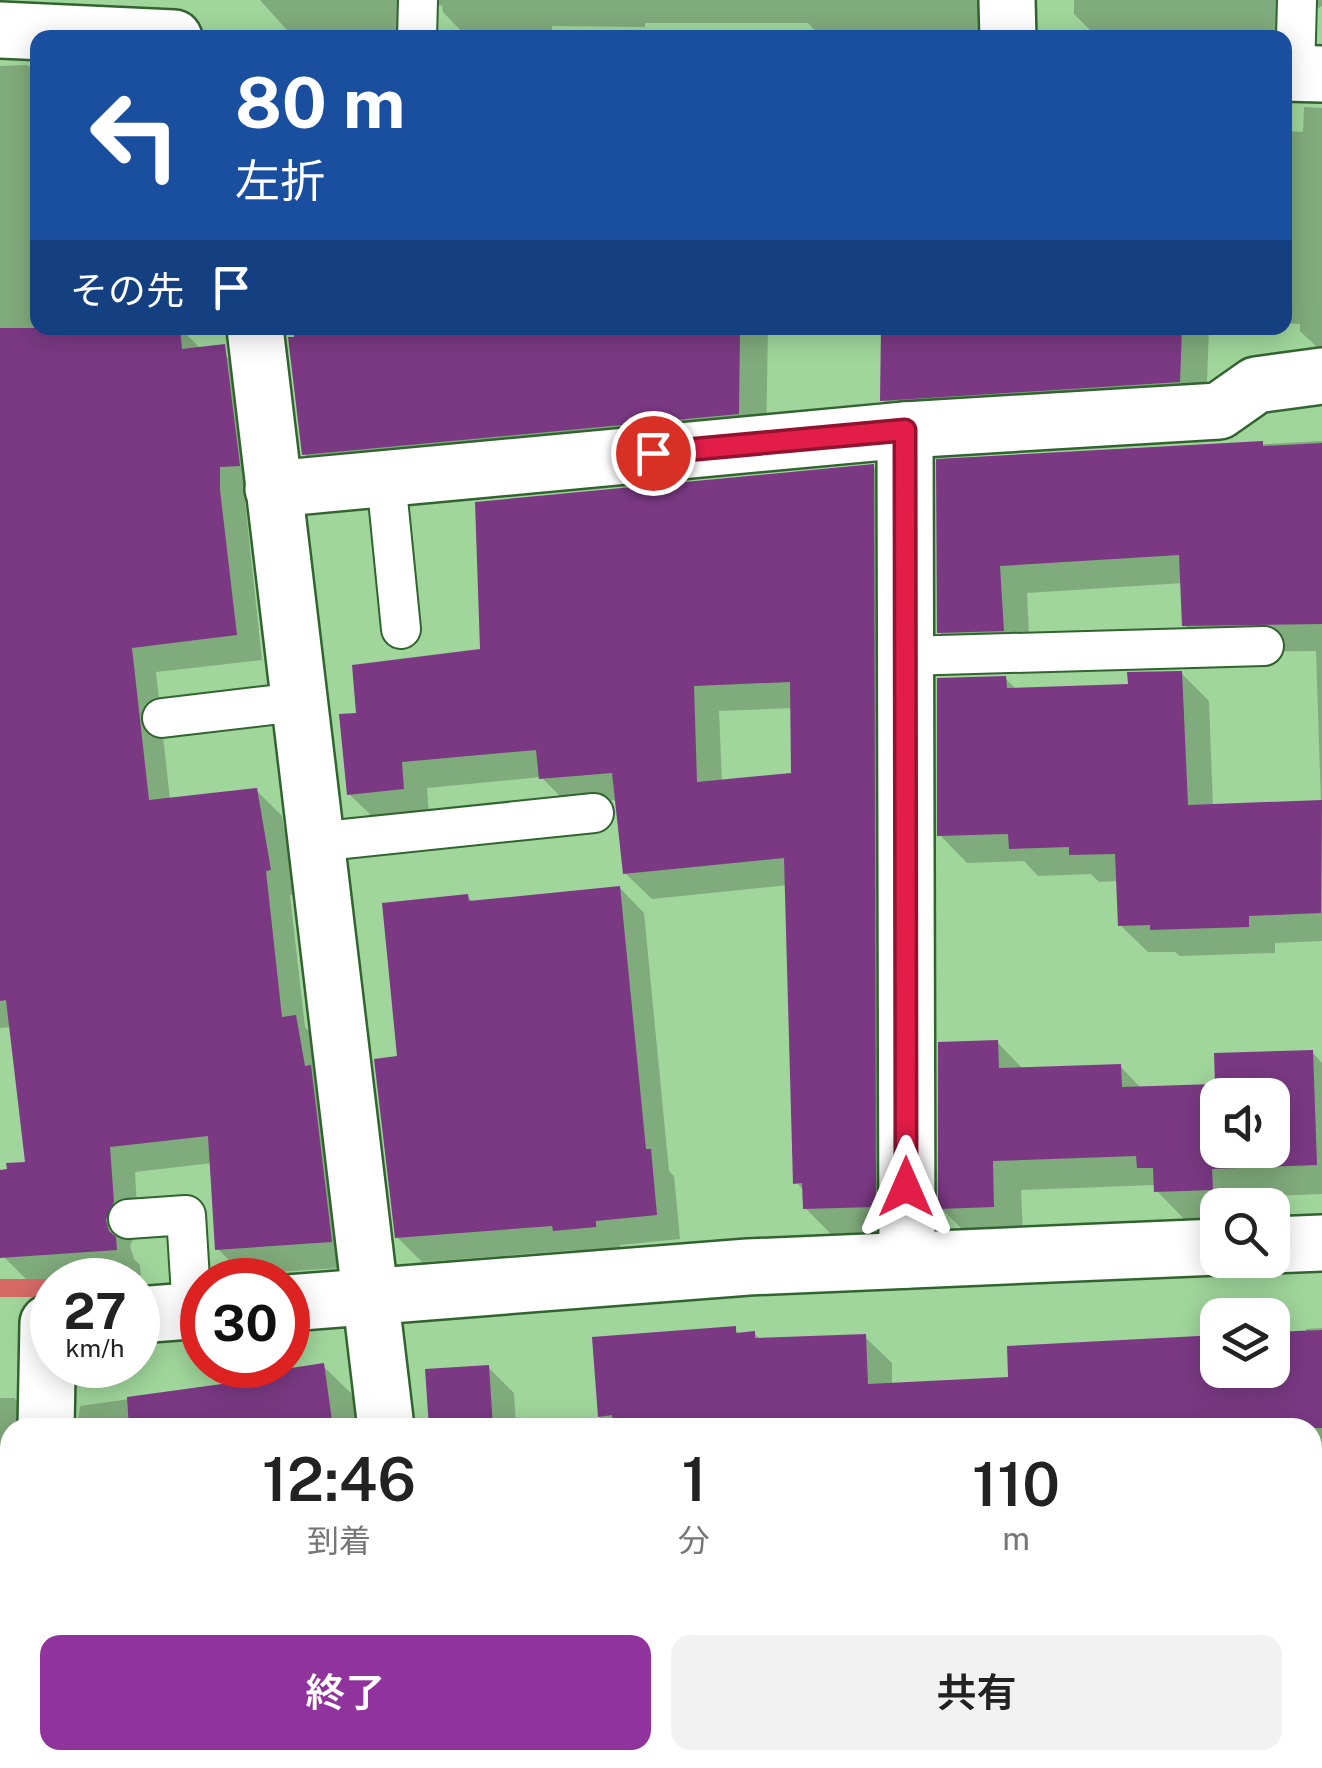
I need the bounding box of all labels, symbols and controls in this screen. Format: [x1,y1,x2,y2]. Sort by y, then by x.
text: 80 m [235,61,405,144]
icon: left [70,70,200,200]
text: 左折 [235,154,325,207]
icon: arrive [204,260,259,315]
text: その先 [70,268,184,313]
pin [611,411,696,496]
icon: arrive [626,426,681,481]
map controls [1200,1078,1290,1388]
button: sound [1200,1078,1290,1168]
position arrow [854,1135,958,1239]
button: search [1200,1188,1290,1278]
speed limit sign: 30 [180,1258,310,1388]
text: 27 [63,1281,127,1340]
button: layers [1200,1298,1290,1388]
text: km/h [66,1333,124,1363]
text: 12:46 [262,1444,416,1515]
text: 1 [681,1444,707,1515]
text: 110 [972,1449,1060,1520]
text: m [1002,1520,1030,1557]
text: 到着 [307,1522,371,1559]
text: 分 [678,1522,710,1559]
button: 終了 [40,1635,651,1750]
button: 共有 [671,1635,1282,1750]

